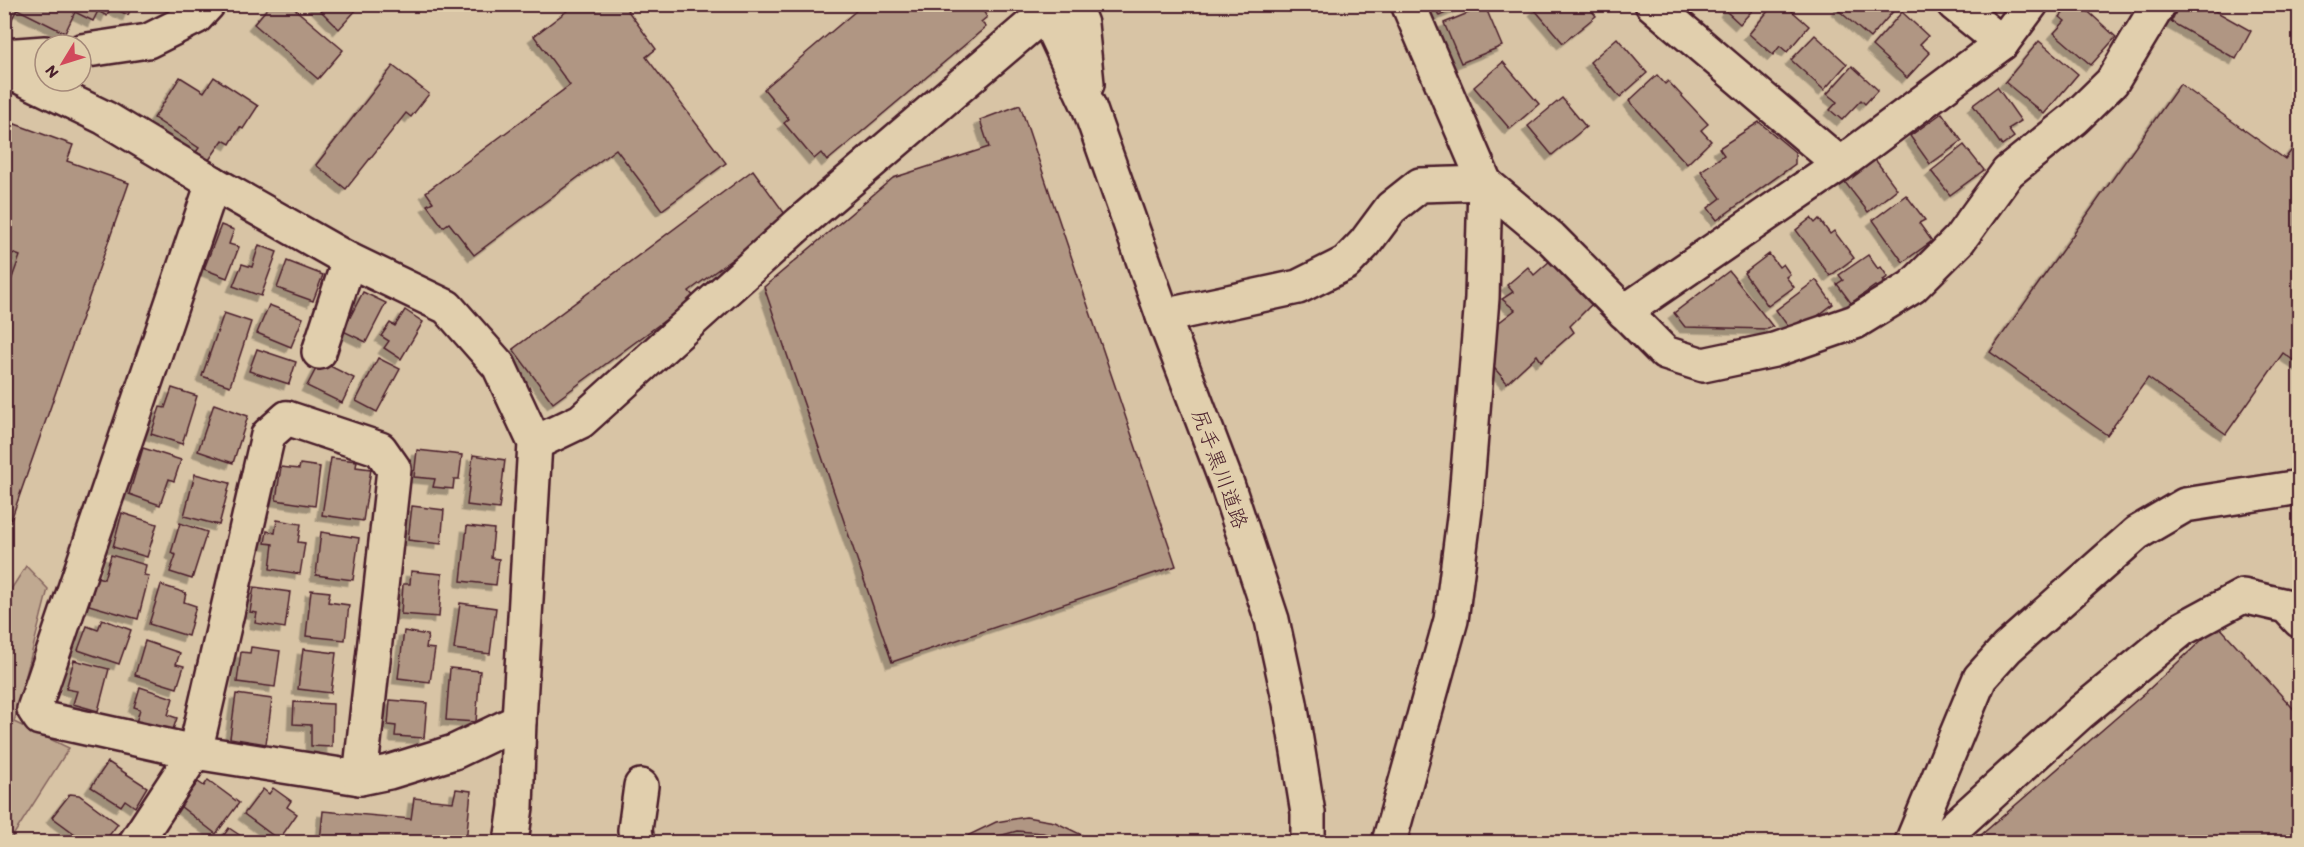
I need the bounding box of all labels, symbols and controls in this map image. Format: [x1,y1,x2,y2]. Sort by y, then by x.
north arrow [33,33,93,93]
text: N [41,62,62,82]
street label: 尻手黒川道路 [1187,405,1254,532]

